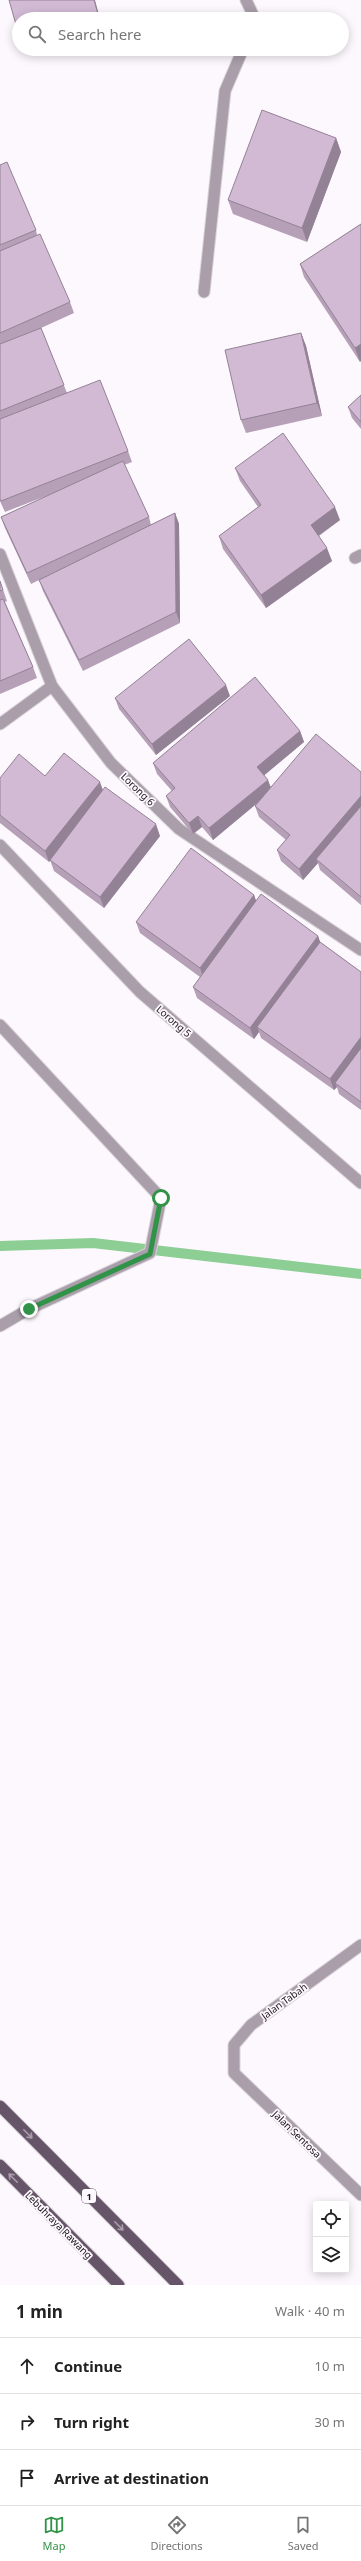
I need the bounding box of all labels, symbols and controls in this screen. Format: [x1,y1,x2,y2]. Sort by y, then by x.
search box [12,12,349,56]
icon: search [26,23,48,45]
text: Search here [58,24,141,44]
street label: Lorong 6 [118,769,158,809]
street label: Lorong 5 [154,1002,195,1040]
route start [152,1189,170,1207]
route end [20,1300,38,1318]
street label: Jalan Tabah [257,1980,310,2023]
street label: Jalan Sentosa [269,2106,324,2161]
one-way arrow [23,2129,32,2139]
one-way arrow [8,2173,18,2183]
street label: Lebuhraya Rawang [22,2188,96,2262]
road number: 1 [82,2189,96,2203]
map controls [313,2201,349,2273]
button: locate [313,2201,349,2237]
one-way arrow [114,2221,124,2231]
button: layers [313,2237,349,2273]
text: 1 min [16,2300,63,2323]
text: Walk · 40 m [275,2302,345,2320]
icon: ahead [16,2355,38,2377]
text: Continue [54,2356,122,2376]
text: 10 m [315,2357,345,2375]
icon: right [16,2411,38,2433]
text: Turn right [54,2412,129,2432]
text: 30 m [315,2413,345,2431]
icon: arrive [16,2467,38,2489]
text: Arrive at destination [54,2468,209,2488]
tab: Map [43,2514,65,2553]
tab: Directions [150,2514,203,2553]
tab: Saved [288,2514,318,2553]

